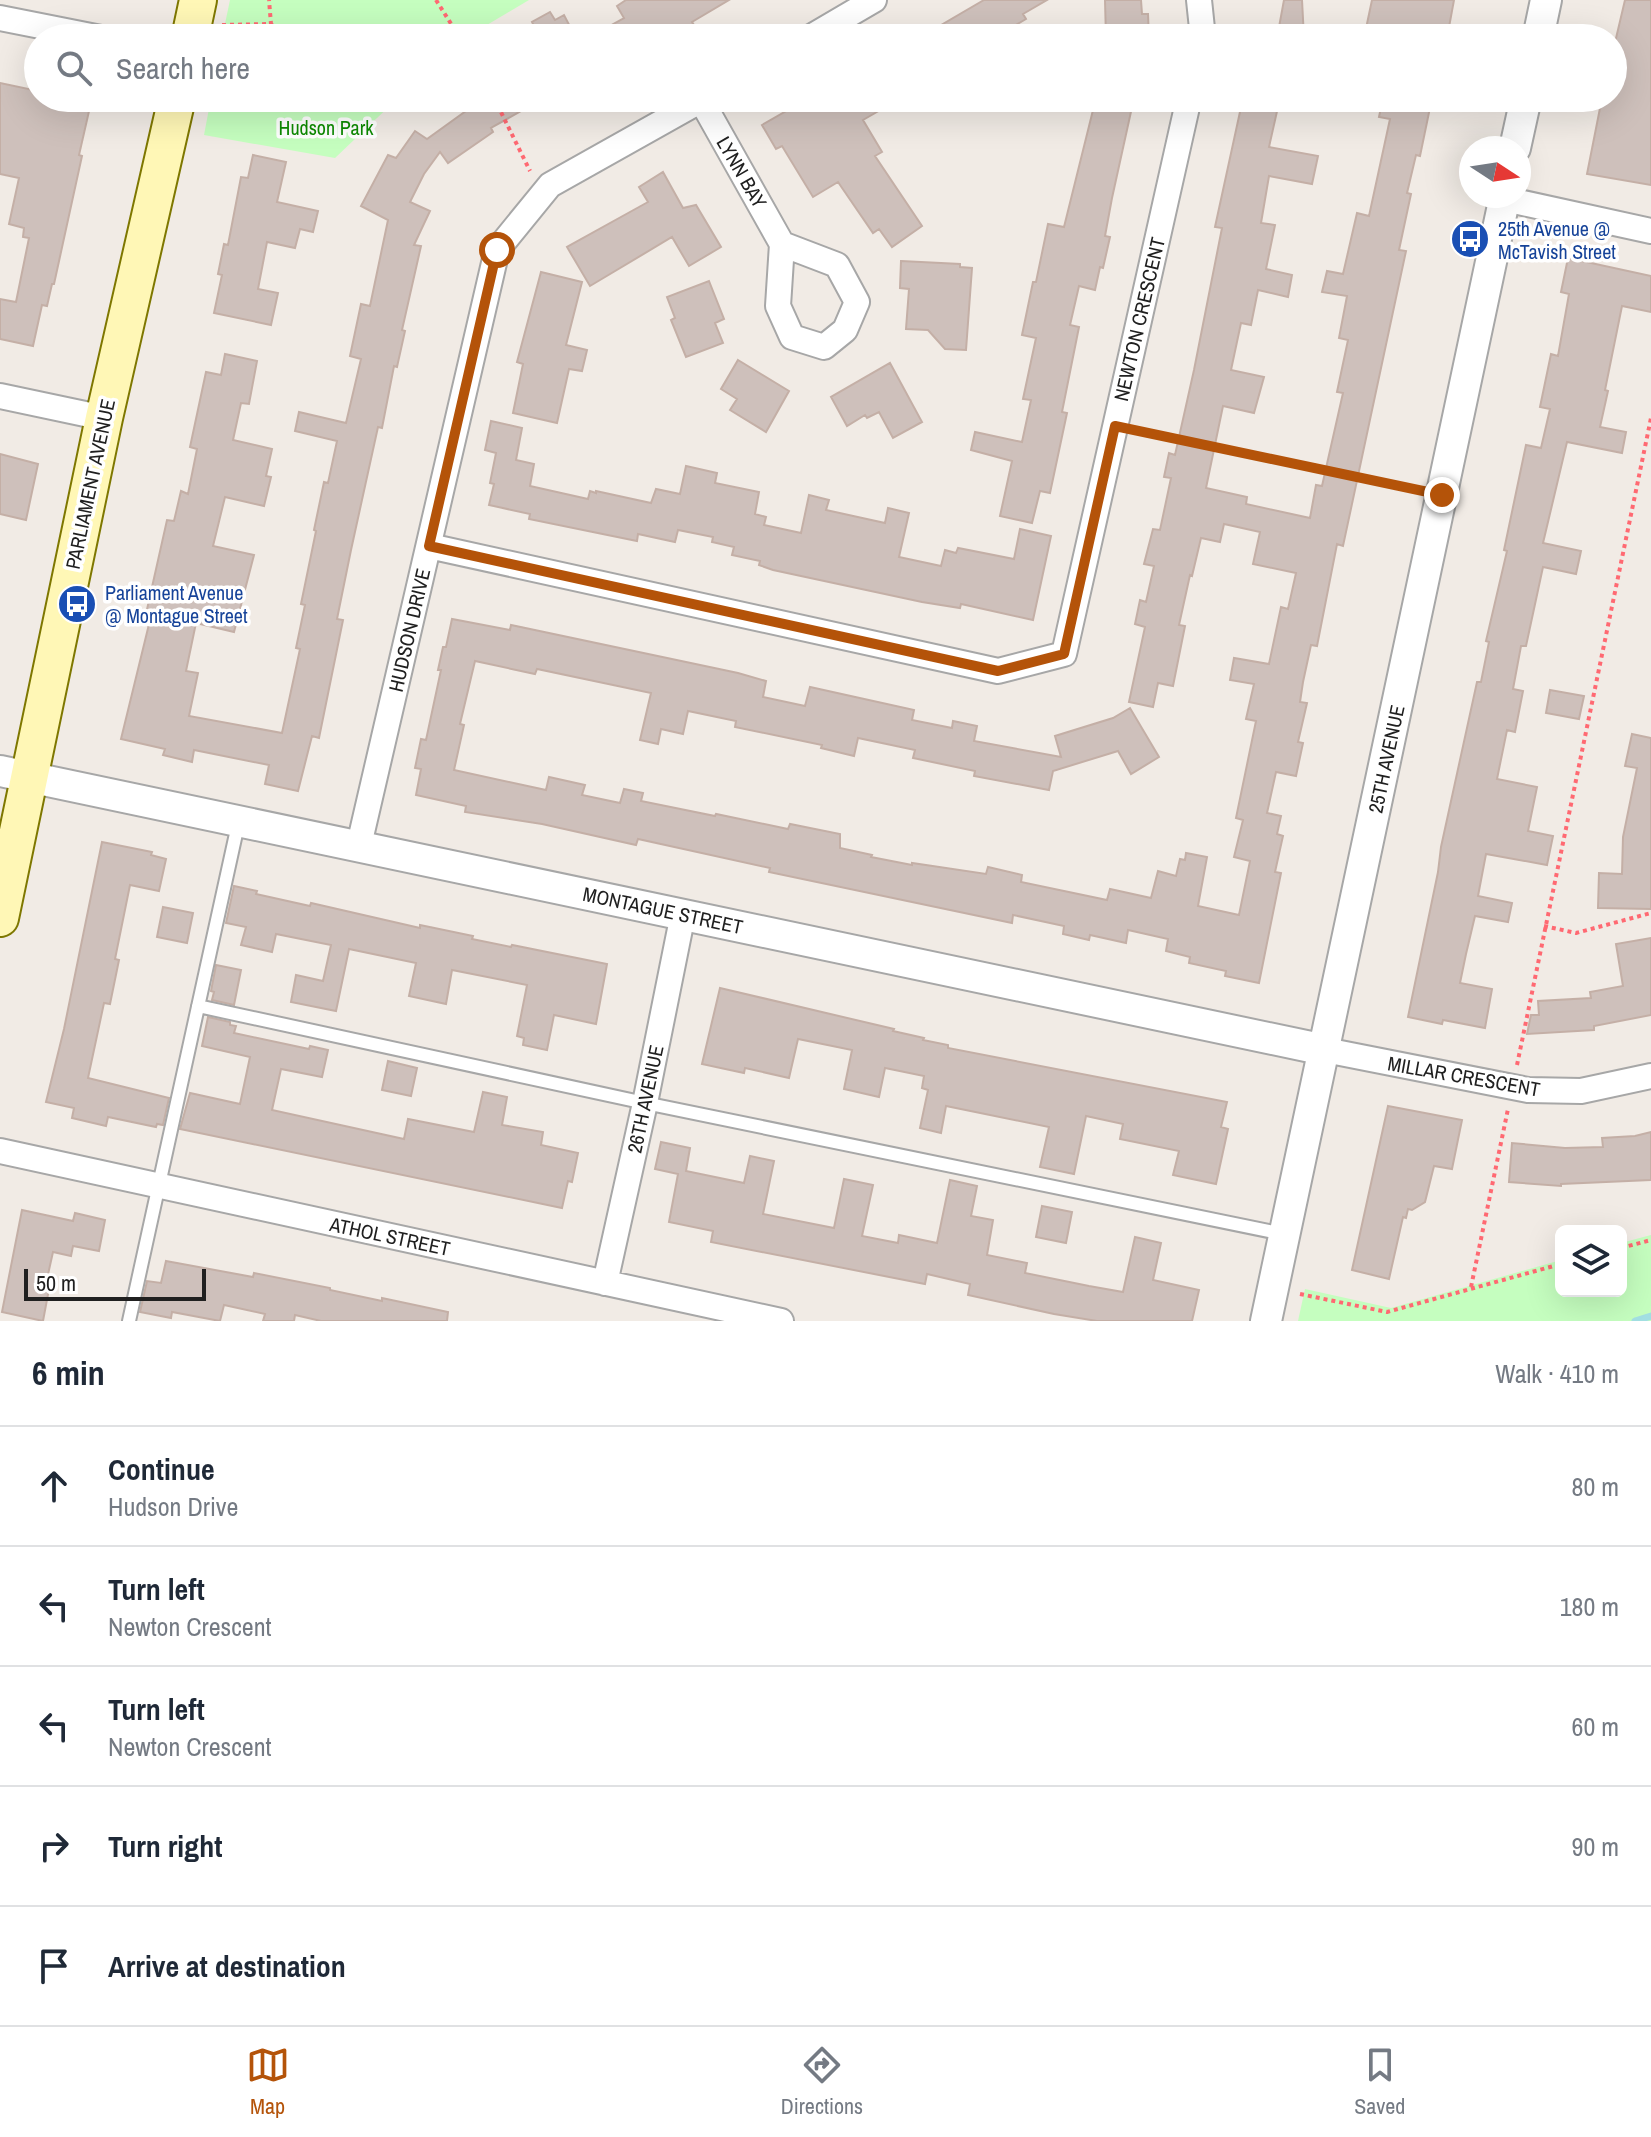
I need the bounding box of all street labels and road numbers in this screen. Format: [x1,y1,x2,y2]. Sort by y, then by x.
street label: LYNN BAY [711,131,773,213]
street label: NEWTON CRESCENT [1107,234,1171,404]
street label: PARLIAMENT AVENUE [59,396,121,572]
street label: HUDSON DRIVE [382,566,436,694]
street label: 25TH AVENUE [1361,702,1411,816]
street label: MONTAGUE STREET [581,880,745,940]
street label: 26TH AVENUE [620,1042,670,1156]
street label: MILLAR CRESCENT [1386,1049,1542,1103]
street label: ATHOL STREET [326,1210,453,1262]

